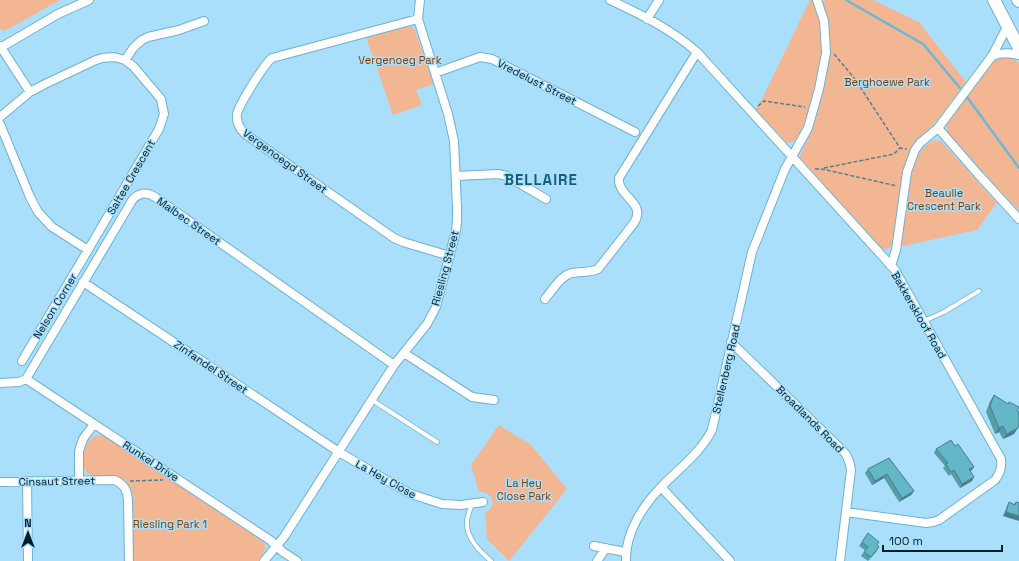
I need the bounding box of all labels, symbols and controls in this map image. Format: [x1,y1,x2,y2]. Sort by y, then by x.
park label: Vergenoeg Park [358,53,442,67]
street label: Vredelust Street [495,56,579,108]
park label: Berghoewe Park [844,75,930,89]
street label: Vergenoegd Street [240,126,330,196]
street label: Saltee Crescent [104,137,158,217]
district label: BELLAIRE [504,170,578,189]
park label: Beaulie Crescent Park [907,186,981,213]
street label: Malbec Street [154,194,224,248]
street label: Riesling Street [428,229,462,307]
street label: Bakkerskloof Road [888,269,950,361]
street label: Nelson Corner [30,271,80,341]
street label: Stellenberg Road [709,323,743,415]
street label: Zinfandel Street [171,337,251,397]
street label: Broadlands Road [773,382,847,456]
street label: Runkel Drive [120,438,182,484]
street label: La Hey Close [353,457,419,501]
street label: Cinsaut Street [19,473,95,489]
park label: La Hey Close Park [497,476,551,503]
north arrow [8,513,48,553]
text: N [24,516,32,530]
park label: Riesling Park 1 [133,517,207,531]
scale bar [883,527,1002,553]
text: 100 m [889,533,923,549]

